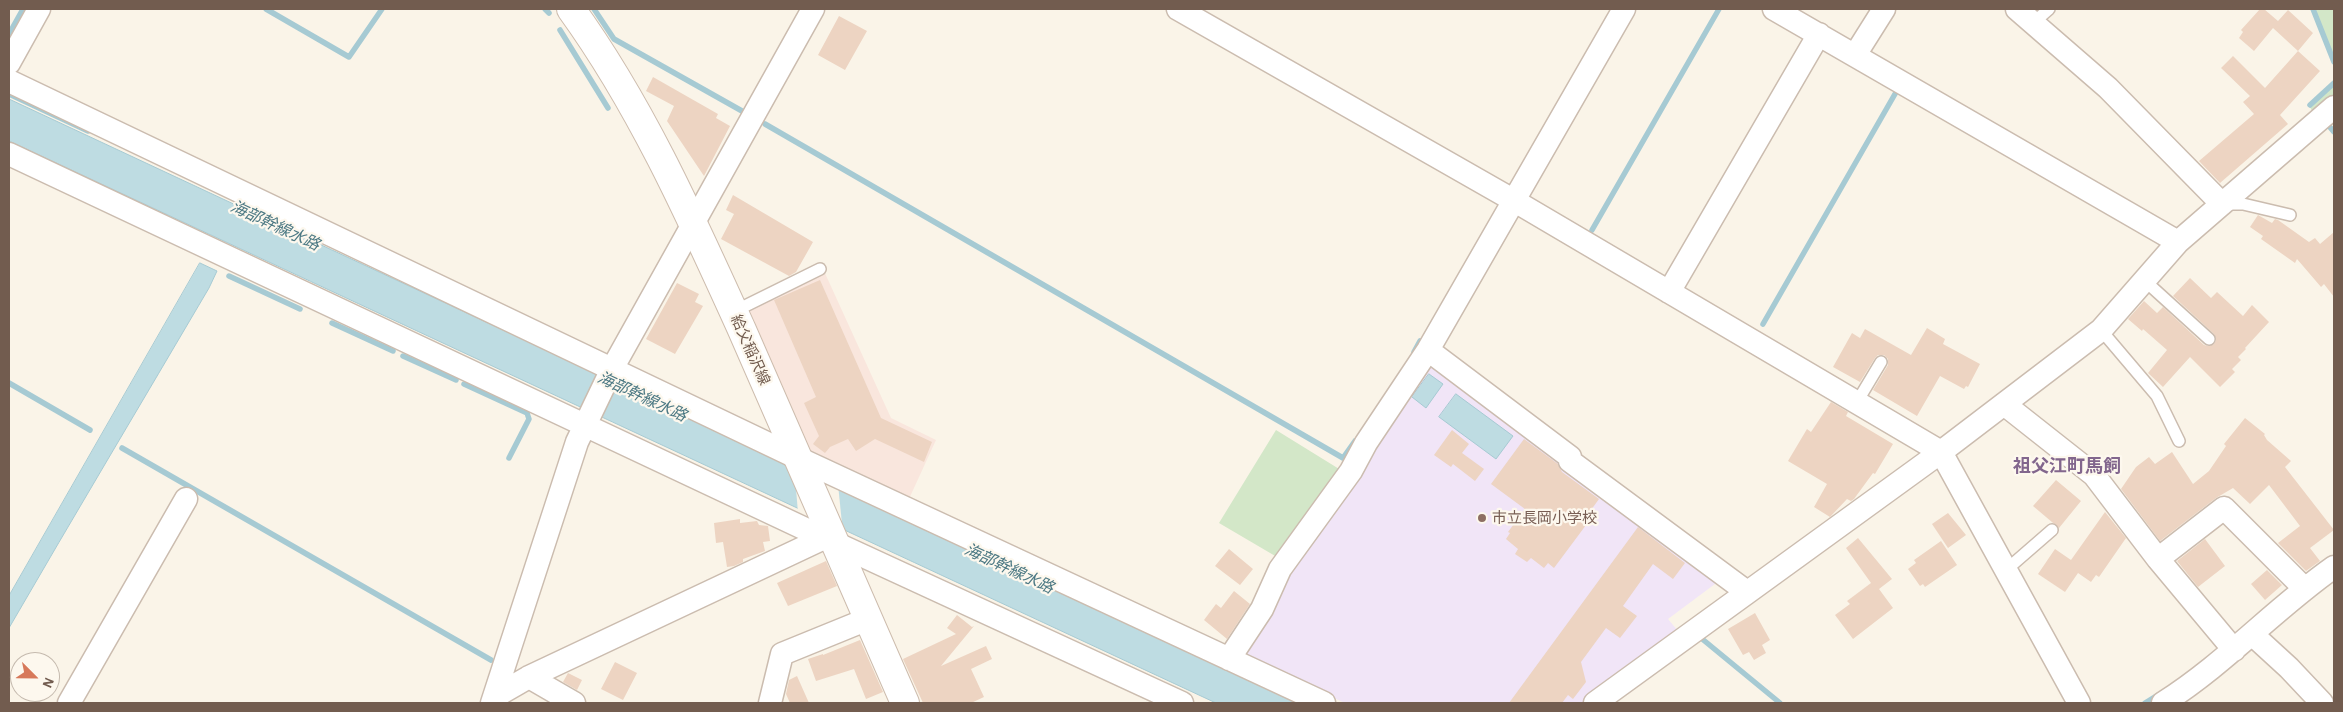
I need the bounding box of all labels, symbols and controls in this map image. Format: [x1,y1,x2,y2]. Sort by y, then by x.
water label: 海部幹線水路 [227,197,323,255]
street label: 給父稲沢線 [727,312,773,388]
water label: 海部幹線水路 [594,368,690,426]
district label: 祖父江町馬飼 [2013,456,2121,478]
place label: 市立長岡小学校 [1492,509,1597,527]
marker: 市立長岡小学校 [1476,512,1488,524]
water label: 海部幹線水路 [961,540,1057,598]
north arrow [10,652,60,702]
text: N [40,675,56,690]

